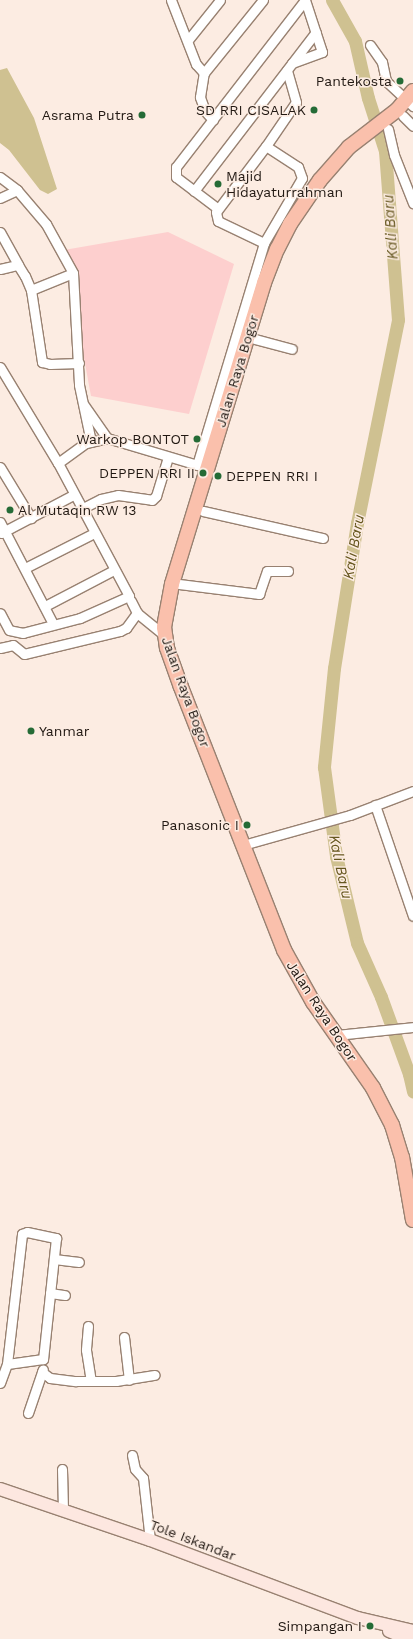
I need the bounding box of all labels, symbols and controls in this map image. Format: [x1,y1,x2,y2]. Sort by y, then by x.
place label: Pantekosta [316,73,392,89]
marker: Pantekosta [395,76,405,86]
place label: SD RRI CISALAK [196,102,306,118]
marker: SD RRI CISALAK [309,105,319,115]
place label: Asrama Putra [41,107,134,123]
marker: Asrama Putra [137,110,147,120]
place label: Majid Hidayaturrahman [226,168,343,200]
marker: Majid Hidayaturrahman [213,179,223,189]
water label: Kali Baru [380,194,402,260]
street label: Jalan Raya Bogor [212,313,262,429]
place label: Warkop BONTOT [76,431,189,447]
marker: Warkop BONTOT [192,434,202,444]
place label: DEPPEN RRI II [99,465,195,481]
marker: DEPPEN RRI II [198,468,208,478]
place label: DEPPEN RRI I [226,468,318,484]
marker: DEPPEN RRI I [213,471,223,481]
place label: Al Mutaqin RW 13 [18,502,138,518]
marker: Al Mutaqin RW 13 [5,505,15,515]
water label: Kali Baru [339,513,369,581]
street label: Jalan Raya Bogor [158,634,214,750]
place label: Yanmar [39,723,89,739]
marker: Yanmar [26,726,36,736]
place label: Panasonic I [161,817,239,833]
marker: Panasonic I [242,820,252,830]
water label: Kali Baru [324,833,356,901]
street label: Jalan Raya Bogor [283,957,361,1065]
street label: Tole Iskandar [148,1516,238,1564]
place label: Simpangan I [278,1618,362,1634]
marker: Simpangan I [365,1621,375,1631]

